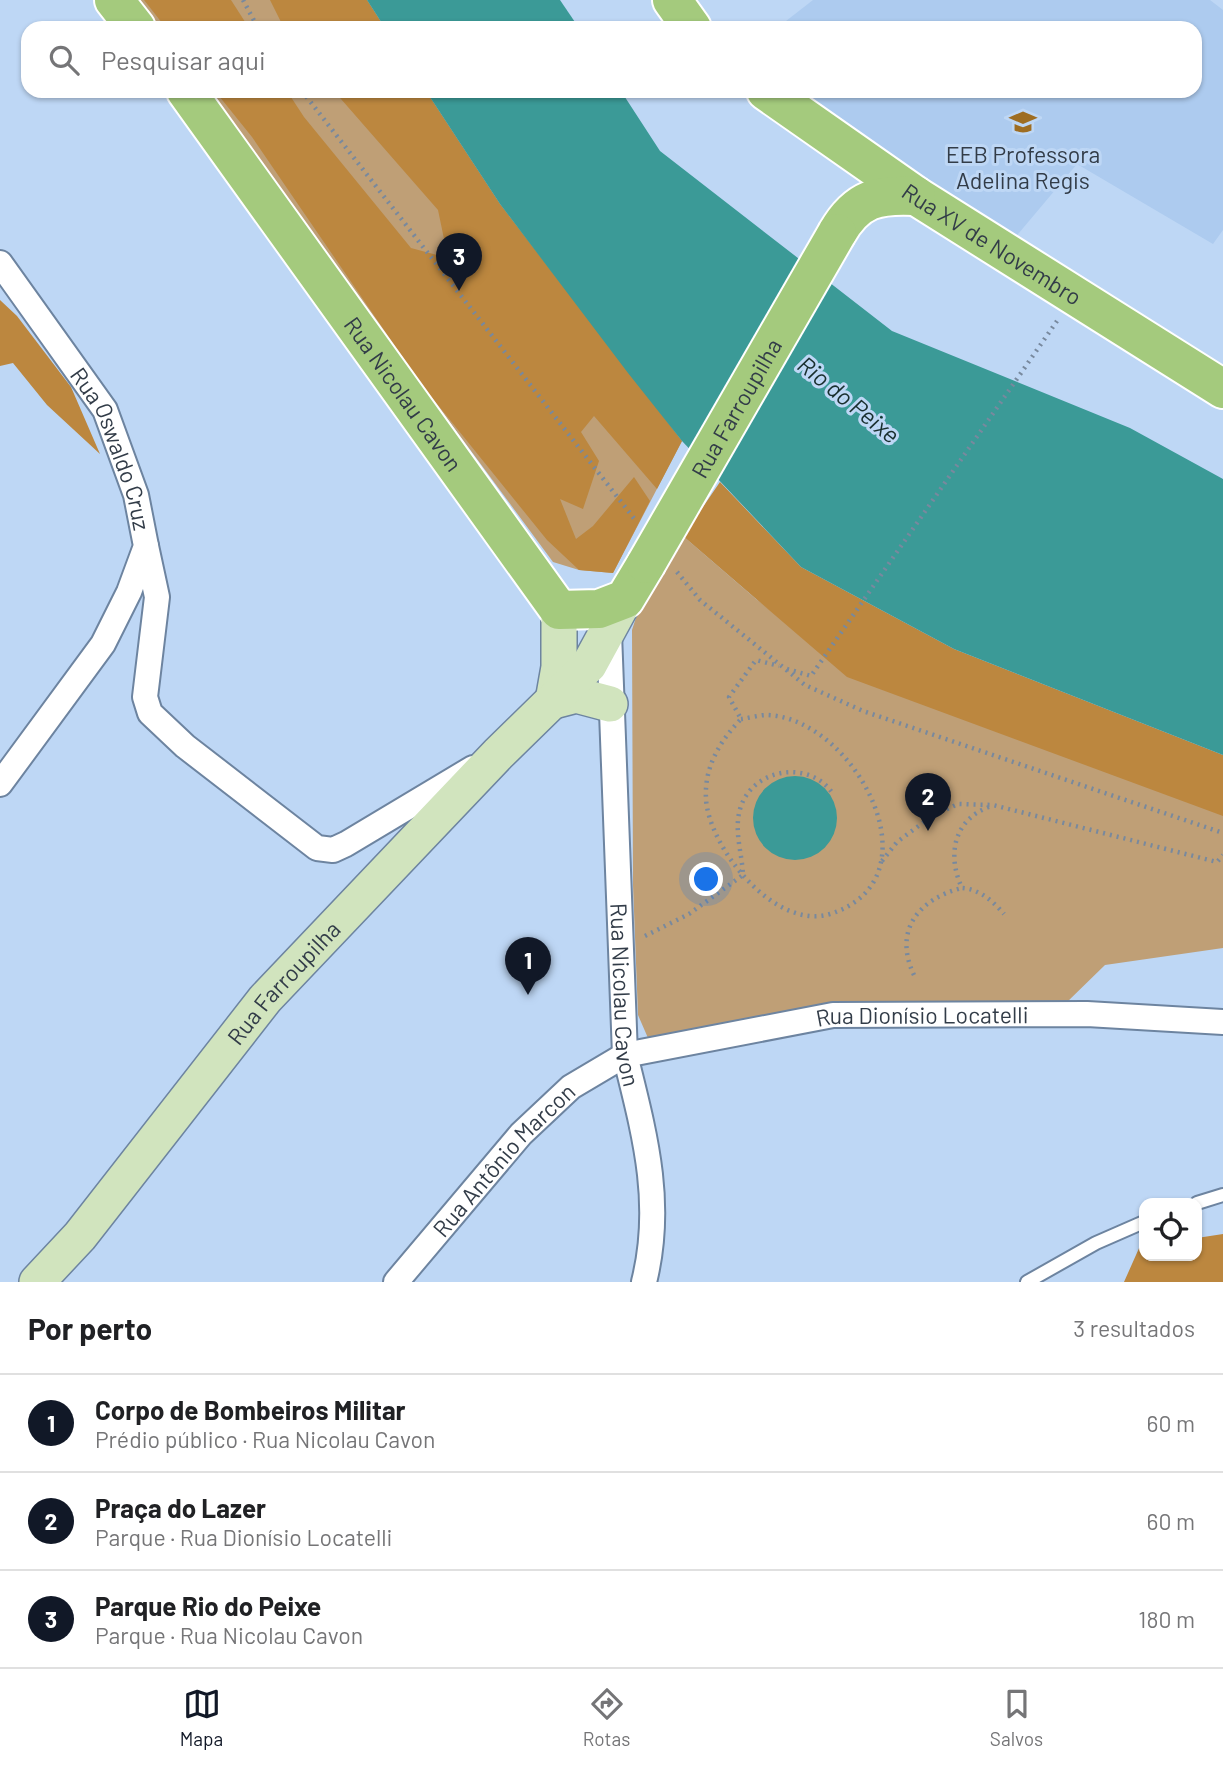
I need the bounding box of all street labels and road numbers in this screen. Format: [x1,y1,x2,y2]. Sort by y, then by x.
street label: Rua XV de Novembro [897,177,1087,311]
street label: Rua Nicolau Cavon [339,311,469,477]
street label: Rua Farroupilha [685,333,787,483]
street label: Rua Oswaldo Cruz [65,362,157,533]
street label: Rua Nicolau Cavon [605,902,646,1089]
street label: Rua Farroupilha [221,915,346,1050]
street label: Rua Dionísio Locatelli [813,1000,1029,1032]
street label: Rua Antônio Marcon [427,1077,580,1242]

